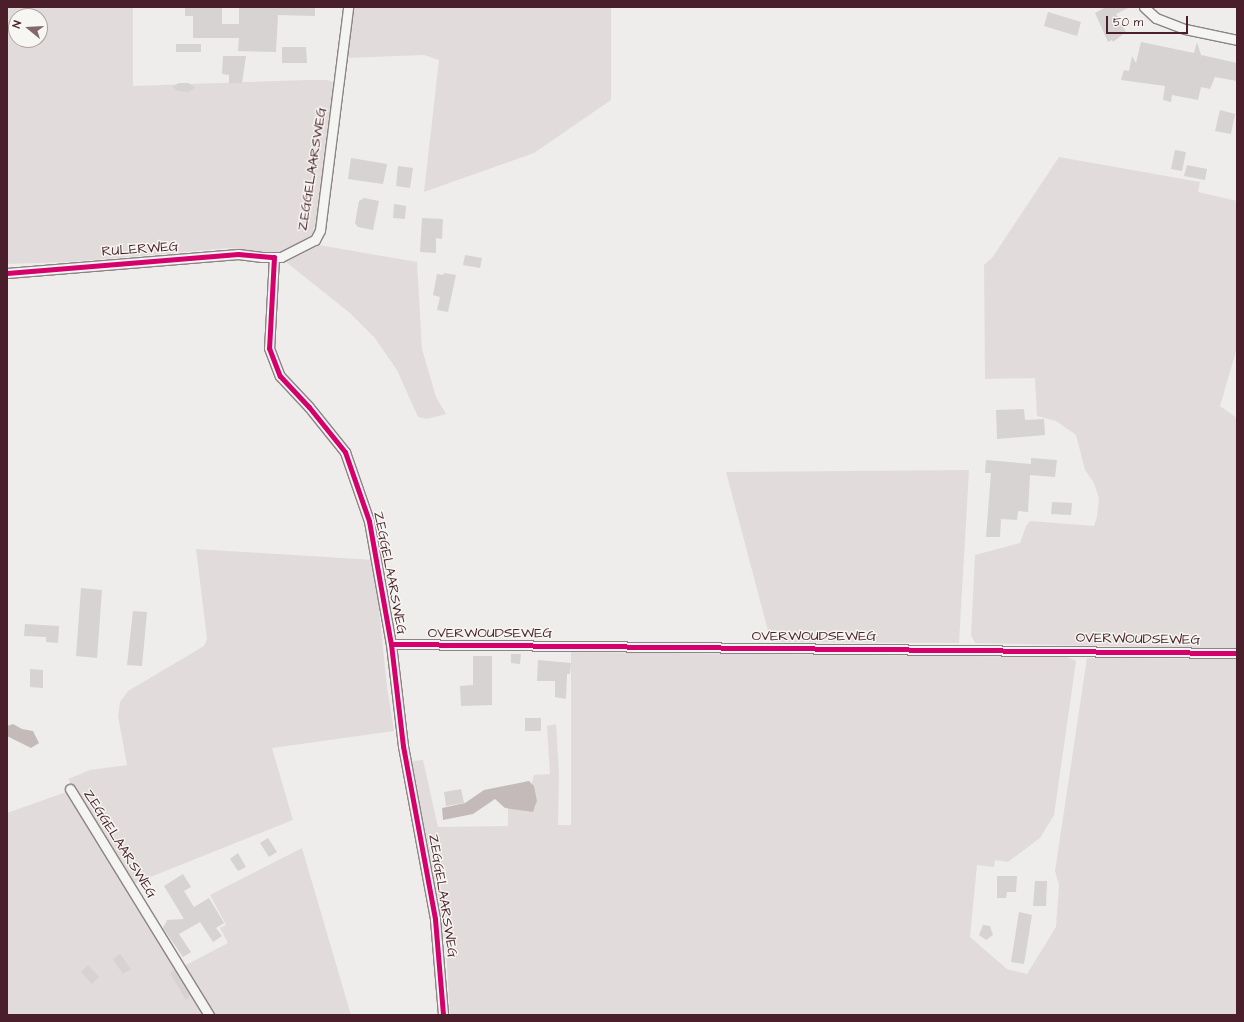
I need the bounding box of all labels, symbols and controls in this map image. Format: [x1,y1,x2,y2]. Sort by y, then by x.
north arrow [8,8,48,48]
scale bar [1108,8,1190,34]
text: 50 m [1113,14,1143,31]
text: N [9,19,25,30]
street label: ZEGGELAARSWEG [294,106,330,232]
street label: RULERWEG [101,238,179,260]
street label: ZEGGELAARSWEG [370,510,410,636]
street label: OVERWOUDSEWEG [428,625,552,641]
street label: OVERWOUDSEWEG [752,628,876,644]
street label: OVERWOUDSEWEG [1076,630,1200,648]
street label: ZEGGELAARSWEG [80,787,160,901]
street label: ZEGGELAARSWEG [425,833,461,959]

